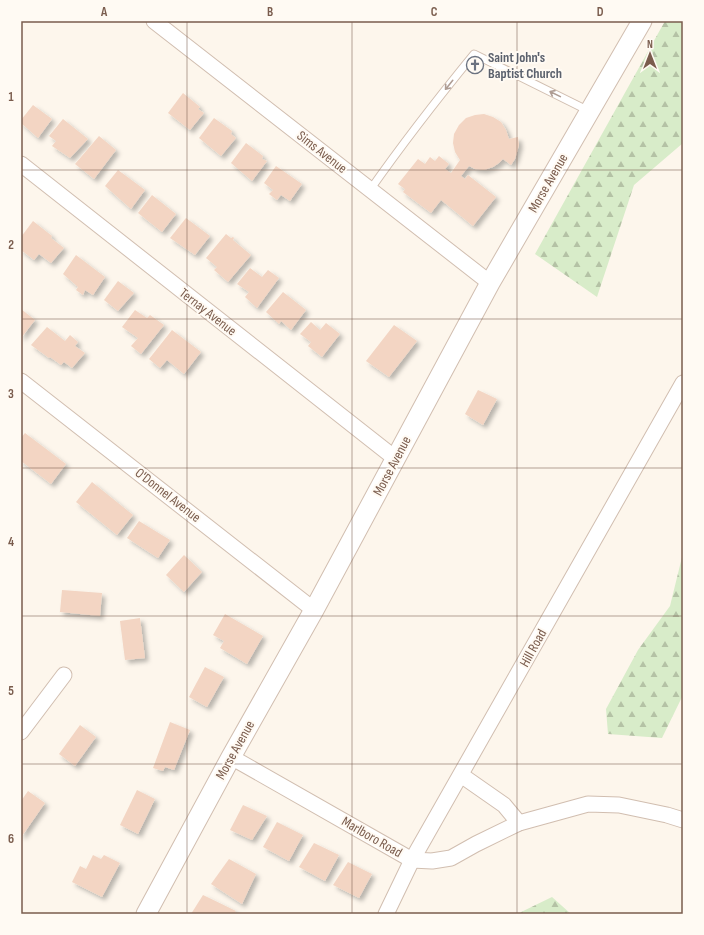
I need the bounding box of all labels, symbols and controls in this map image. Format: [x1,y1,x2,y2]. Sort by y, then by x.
text: A [100,4,108,20]
text: B [267,4,273,20]
text: C [431,4,438,20]
text: D [597,4,604,20]
north arrow [630,34,670,74]
text: N [647,38,653,51]
place label: Saint John's Baptist Church [488,49,562,82]
church icon: Saint John's Baptist Church [465,55,485,75]
one-way arrow [444,79,453,90]
text: 1 [8,89,14,105]
one-way arrow [549,90,561,97]
street label: Sims Avenue [293,127,351,177]
street label: Morse Avenue [524,151,572,215]
text: 2 [8,237,14,253]
street label: Ternay Avenue [176,285,240,339]
text: 3 [8,386,14,402]
street label: Morse Avenue [369,433,415,499]
street label: O'Donnel Avenue [132,464,204,526]
text: 4 [8,534,14,550]
street label: Hill Road [516,626,550,670]
text: 5 [8,683,14,699]
street label: Morse Avenue [212,717,258,783]
street label: Marlboro Road [339,813,405,861]
text: 6 [8,831,14,847]

